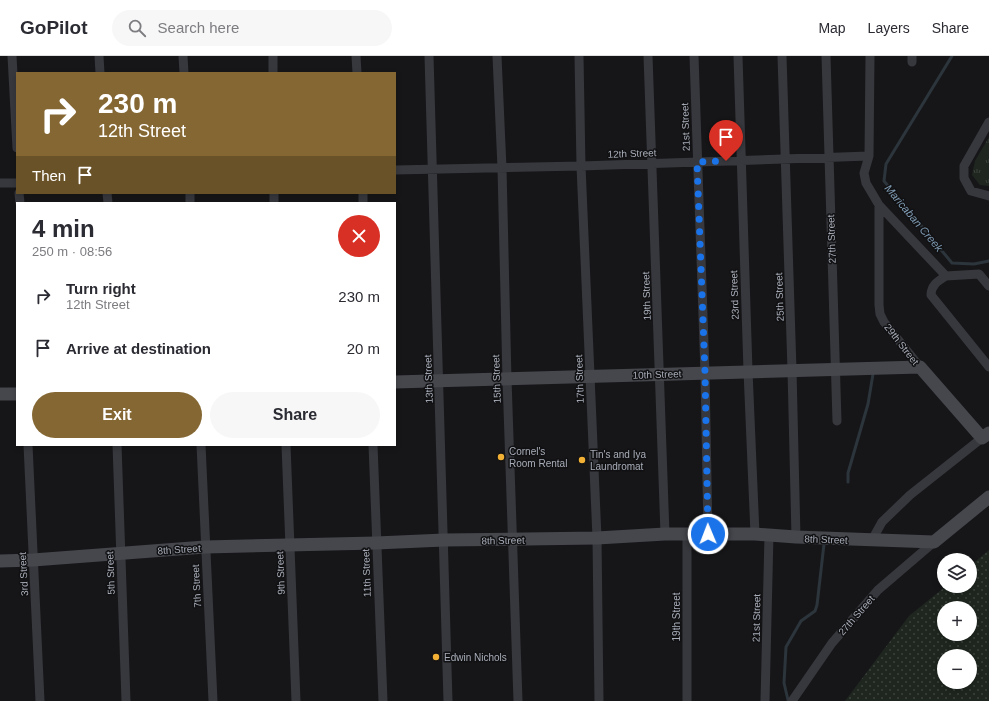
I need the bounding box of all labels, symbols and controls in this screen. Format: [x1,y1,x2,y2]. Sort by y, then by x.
search box [112,10,392,46]
text: GoPilot [20,17,88,38]
icon: search [126,17,148,39]
text: Search here [158,19,239,36]
text: Map [818,20,846,36]
text: Layers [868,20,910,36]
text: Share [932,20,969,36]
icon: right [32,88,84,140]
text: 230 m [98,88,177,119]
street label: 21st Street [679,102,692,151]
pin [709,120,743,161]
text: 12th Street [98,121,186,141]
icon: arrive [715,126,737,148]
street label: 12th Street [607,147,657,160]
icon: arrive [74,164,96,186]
text: Then [32,167,66,184]
water label: Maricaban Creek [882,182,946,254]
street label: 27th Street [825,214,838,264]
text: 4 min [32,215,95,242]
button: close [338,215,380,257]
text: 250 m · 08:56 [32,244,112,259]
street label: 23rd Street [728,270,741,320]
street label: 19th Street [640,271,653,321]
street label: 25th Street [773,272,786,322]
text: Turn right [66,280,136,297]
icon: right [32,285,54,307]
text: 230 m [338,288,380,305]
text: 12th Street [66,297,130,312]
street label: 29th Street [882,322,921,367]
icon: arrive [32,337,54,359]
text: Arrive at destination [66,340,211,357]
text: 20 m [347,340,380,357]
street label: 13th Street [422,354,435,404]
street label: 15th Street [490,354,503,404]
street label: 17th Street [573,354,586,404]
street label: 10th Street [632,368,682,381]
button: Exit [32,392,202,438]
button: Share [210,392,380,438]
place label: Cornel's Room Rental [509,446,567,469]
place label: Tin's and Iya Laundromat [590,449,646,472]
marker: Cornel's Room Rental [496,452,506,462]
marker: Tin's and Iya Laundromat [577,455,587,465]
position arrow [687,513,729,555]
street label: 8th Street [804,533,848,546]
street label: 8th Street [481,535,525,546]
street label: 8th Street [157,542,201,556]
street label: 11th Street [360,548,373,597]
street label: 5th Street [104,551,117,595]
street label: 9th Street [274,551,287,595]
street label: 3rd Street [17,552,30,596]
map controls [937,553,977,689]
button: layers [937,553,977,593]
street label: 7th Street [190,564,203,608]
street label: 19th Street [671,592,682,641]
street label: 27th Street [836,593,877,637]
street label: 21st Street [751,594,762,642]
button: + [937,601,977,641]
button: − [937,649,977,689]
marker: Edwin Nichols [431,652,441,662]
place label: Edwin Nichols [444,652,507,663]

